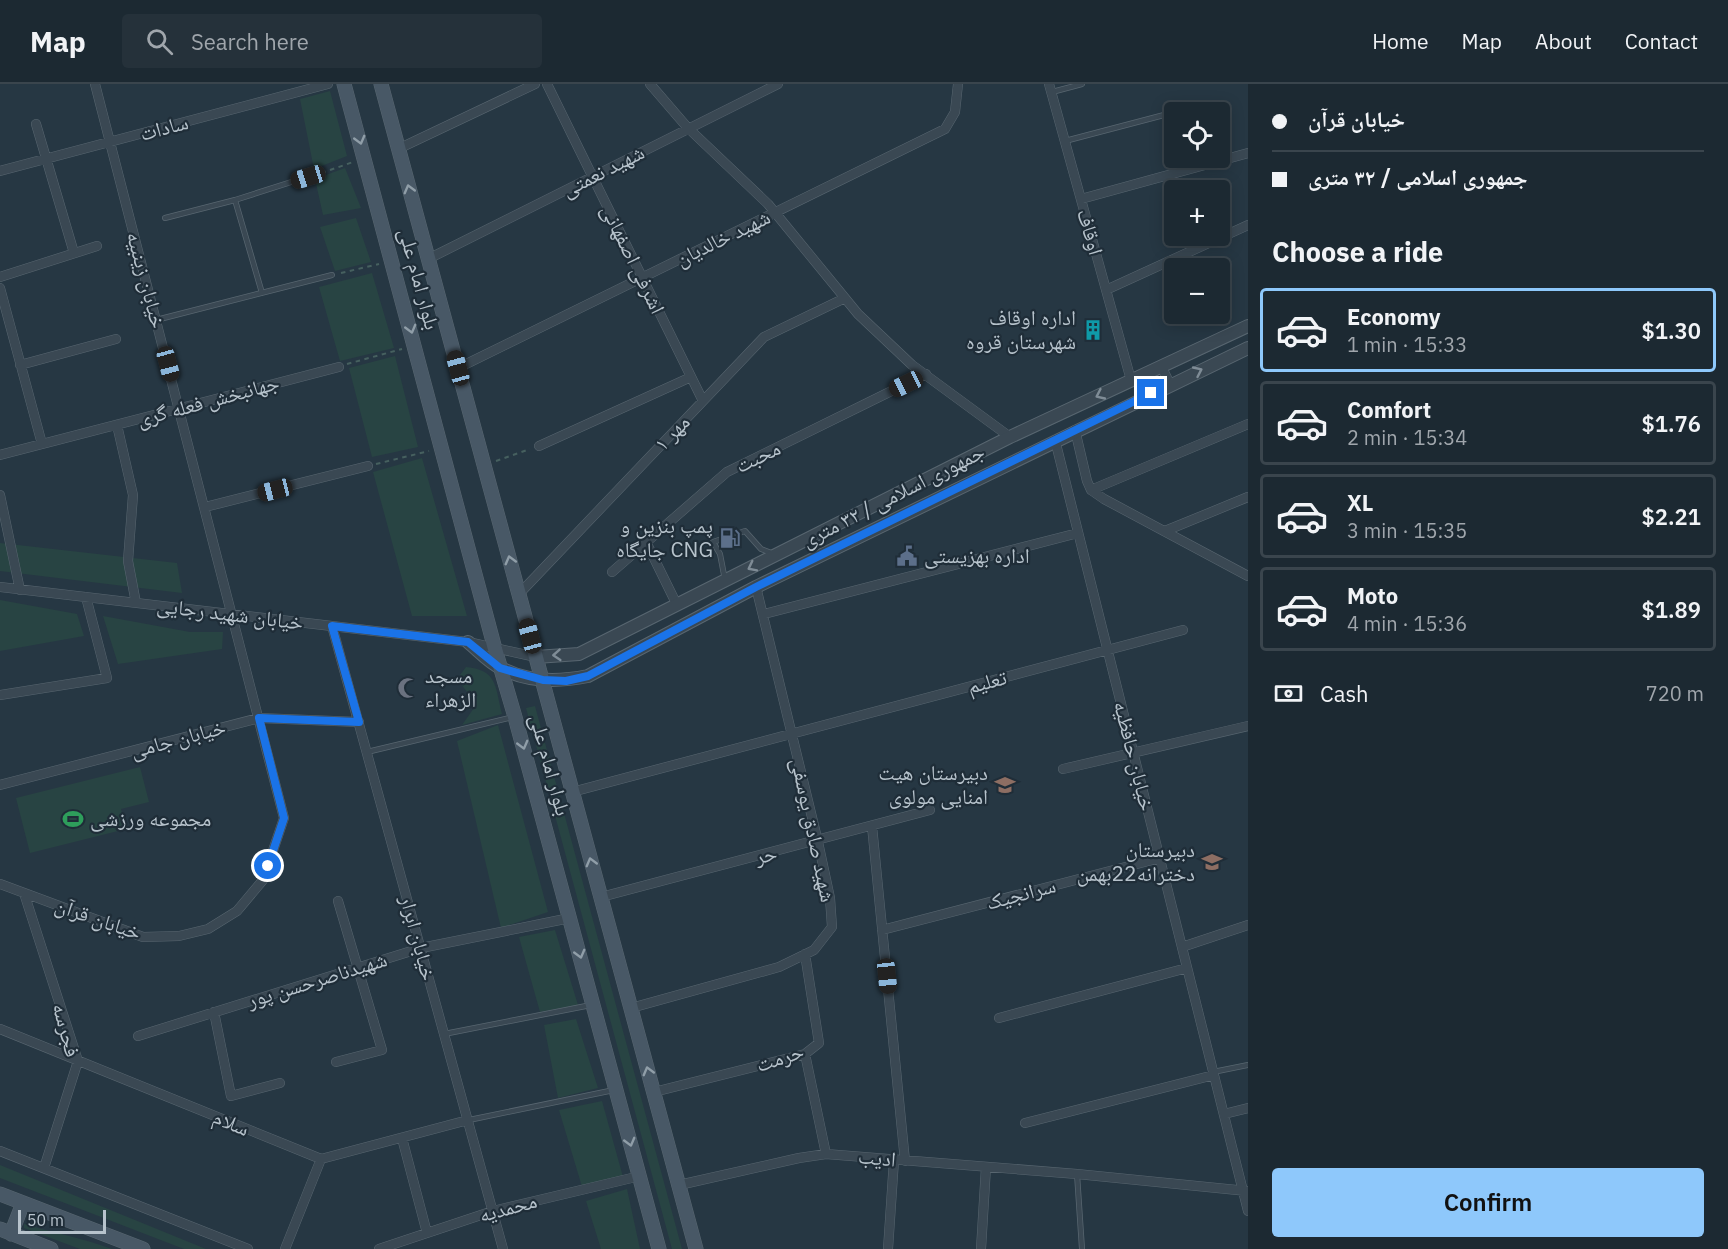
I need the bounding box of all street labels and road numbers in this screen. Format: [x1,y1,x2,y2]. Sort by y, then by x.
street label: سادات [136,107,191,147]
street label: شهید نعمتی [556,137,649,203]
street label: اشرفی اصفهانی [595,199,672,318]
street label: شهید خالدیان [671,202,775,272]
street label: اوقاف [1071,205,1111,258]
street label: بلوار امام علی [392,225,447,333]
street label: خیابان زینبیه [121,228,173,331]
street label: جهانبخش فعله گری [134,368,282,432]
street label: مهر ۱ [647,408,695,457]
street label: محبت [730,433,785,479]
street label: جمهوری اسلامی / ۳۲ متری [796,437,989,553]
street label: خیابان شهید رجایی [155,590,305,636]
street label: تعلیم [964,662,1010,701]
street label: خیابان حافظیه [1108,698,1162,814]
street label: بلوار امام علی [523,711,578,819]
street label: خیابان جامی [127,712,228,764]
street label: شهید صادق یوسفی [785,755,843,904]
street label: حر [751,838,780,870]
street label: سرانجیک [983,870,1059,916]
street label: خیابان قرآن [52,890,145,946]
street label: خیابان ابرار [394,891,444,983]
street label: شهیدناصرحسن پور [242,944,390,1014]
street label: فجرسه [46,1000,88,1060]
street label: حرمت [752,1036,807,1078]
street label: سلام [209,1102,254,1143]
street label: ادیب [857,1141,897,1173]
street label: محمدیه [476,1186,540,1228]

